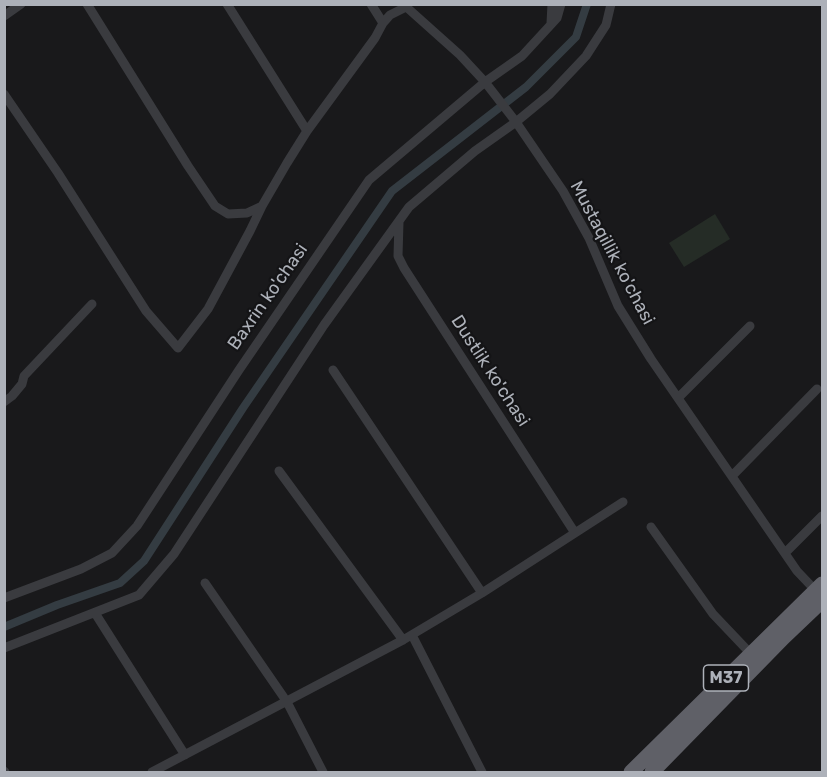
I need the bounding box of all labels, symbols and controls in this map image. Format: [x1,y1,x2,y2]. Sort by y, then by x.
street label: Mustaqillik ko'chasi [565,177,659,329]
street label: Baxrin ko'chasi [223,240,313,354]
street label: Dustlik ko'chasi [446,311,534,431]
road number: M37 [704,665,748,691]

